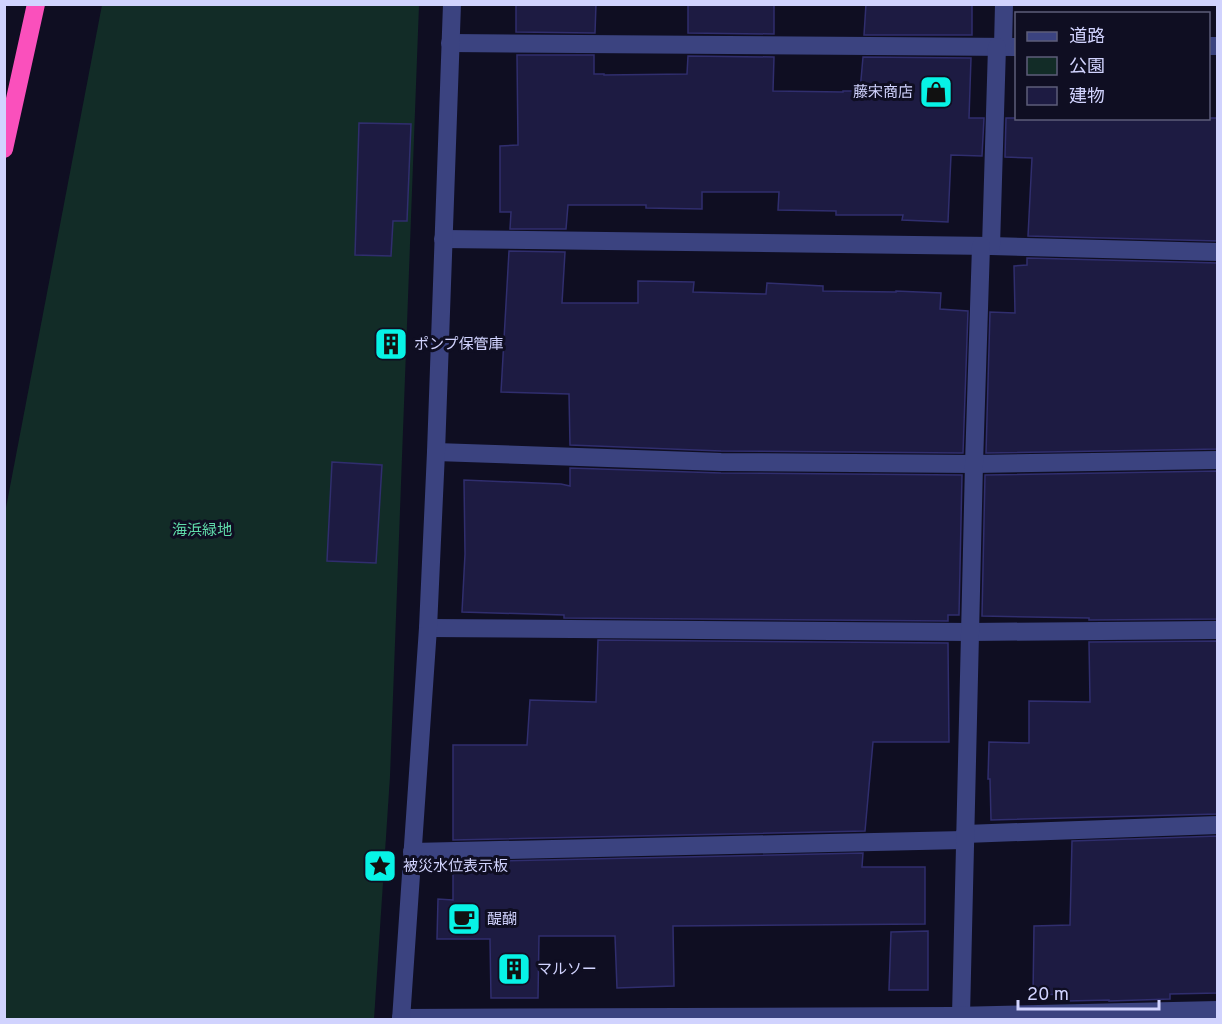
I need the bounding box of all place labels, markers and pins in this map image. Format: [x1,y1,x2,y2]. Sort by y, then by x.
shop icon: 藤宋商店 [918,74,954,110]
place label: 藤宋商店 [853,84,913,103]
building icon: ポンプ保管庫 [373,326,409,362]
place label: ポンプ保管庫 [414,336,504,355]
place icon: 被災水位表示板 [362,848,398,884]
place label: 被災水位表示板 [403,857,508,877]
cafe icon: 醍醐 [446,901,482,937]
place label: 醍醐 [487,911,517,930]
building icon: マルソー [496,951,532,987]
place label: マルソー [537,961,597,980]

